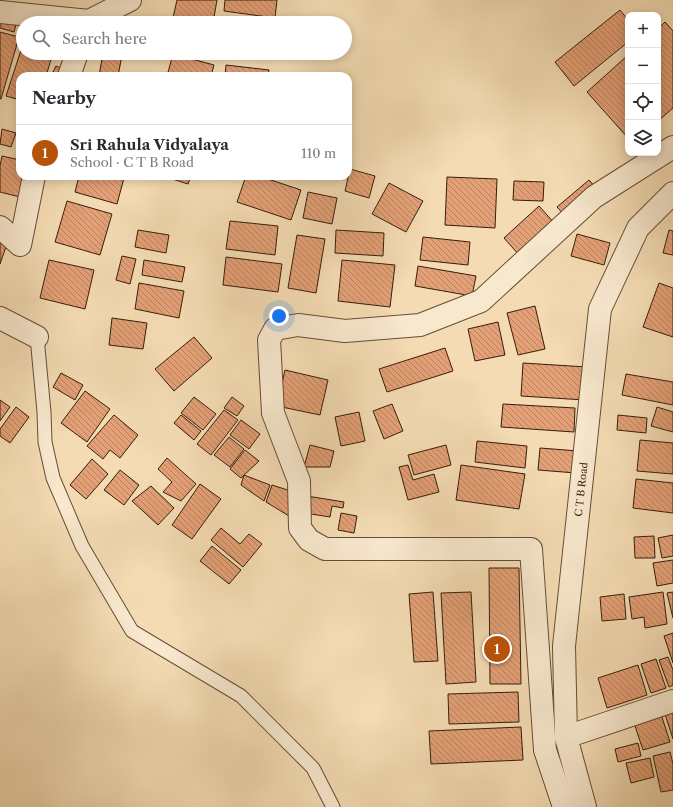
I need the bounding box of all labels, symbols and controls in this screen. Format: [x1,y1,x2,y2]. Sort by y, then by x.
map controls [625,12,661,156]
button: + [625,12,661,48]
search box [16,16,352,60]
icon: search [30,27,52,49]
text: Search here [62,29,147,48]
button: − [625,48,661,84]
button: locate [625,84,661,120]
text: Nearby [32,88,96,108]
button: layers [625,120,661,156]
text: Sri Rahula Vidyalaya [70,135,229,154]
text: 1 [42,145,48,161]
text: 110 m [301,145,336,161]
text: School · C T B Road [70,154,194,170]
your location [269,306,289,326]
street label: C T B Road [572,462,591,517]
pin: 1 [484,634,510,664]

